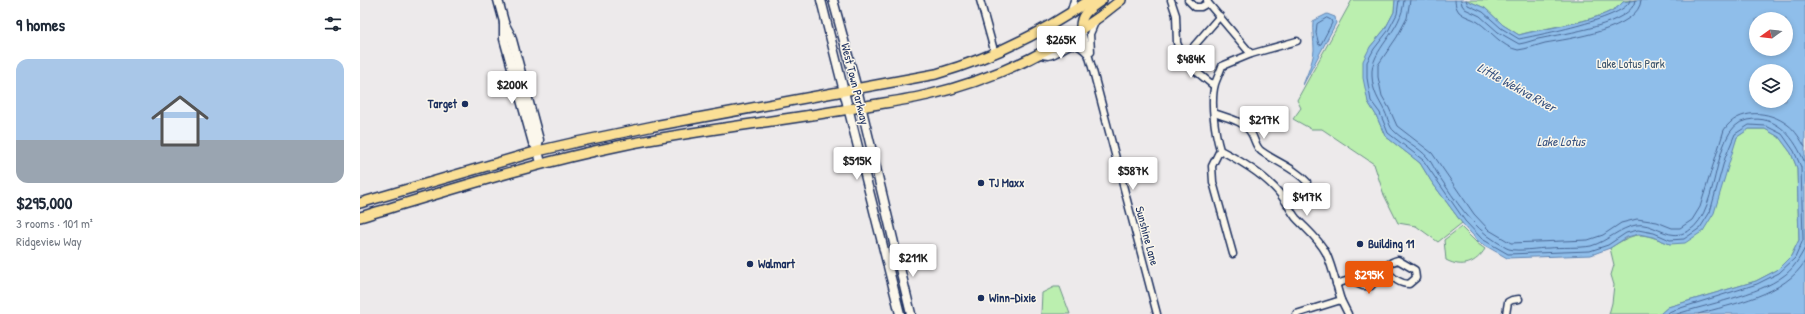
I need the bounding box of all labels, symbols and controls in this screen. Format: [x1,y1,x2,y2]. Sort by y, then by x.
north arrow [1749,12,1793,56]
map controls [1749,12,1793,108]
text: 9 homes [16,13,65,36]
icon: filters [322,13,344,35]
pin: $265K [1033,26,1089,60]
text: $265K [1046,30,1076,48]
street label: West Town Parkway [837,41,874,126]
pin: $484K [1163,45,1219,79]
text: $484K [1177,49,1205,67]
park label: Lake Lotus Park [1597,55,1665,72]
water label: Little Wekiva River [1474,58,1561,117]
button: layers [1749,64,1793,108]
pin: $200K [484,71,540,105]
text: $200K [496,75,528,93]
icon: home [144,85,216,157]
place label: Target [427,95,458,113]
marker: Target [460,99,470,109]
pin: $217K [1236,106,1292,140]
text: $217K [1249,110,1279,128]
water label: Lake Lotus [1537,132,1586,150]
pin: $515K [829,147,885,181]
text: $515K [842,151,872,169]
pin: $587K [1105,157,1161,191]
text: $587K [1118,161,1148,179]
place label: TJ Maxx [988,174,1025,191]
marker: TJ Maxx [976,178,986,188]
pin: $417K [1279,183,1335,217]
text: $417K [1292,187,1322,205]
text: $295,000 [16,191,72,214]
street label: Sunshine Lane [1131,204,1164,267]
text: 3 rooms · 101 m² [16,214,93,232]
text: Ridgeview Way [16,232,82,250]
place label: Building 11 [1368,235,1415,253]
marker: Building 11 [1355,239,1365,249]
pin: $211K [885,244,941,278]
text: $211K [899,248,927,266]
place label: Walmart [758,255,796,272]
marker: Walmart [745,259,755,269]
pin: $295K [1341,261,1397,295]
text: $295K [1354,265,1384,283]
place label: Winn-Dixie [989,289,1036,306]
marker: Winn-Dixie [976,293,986,303]

